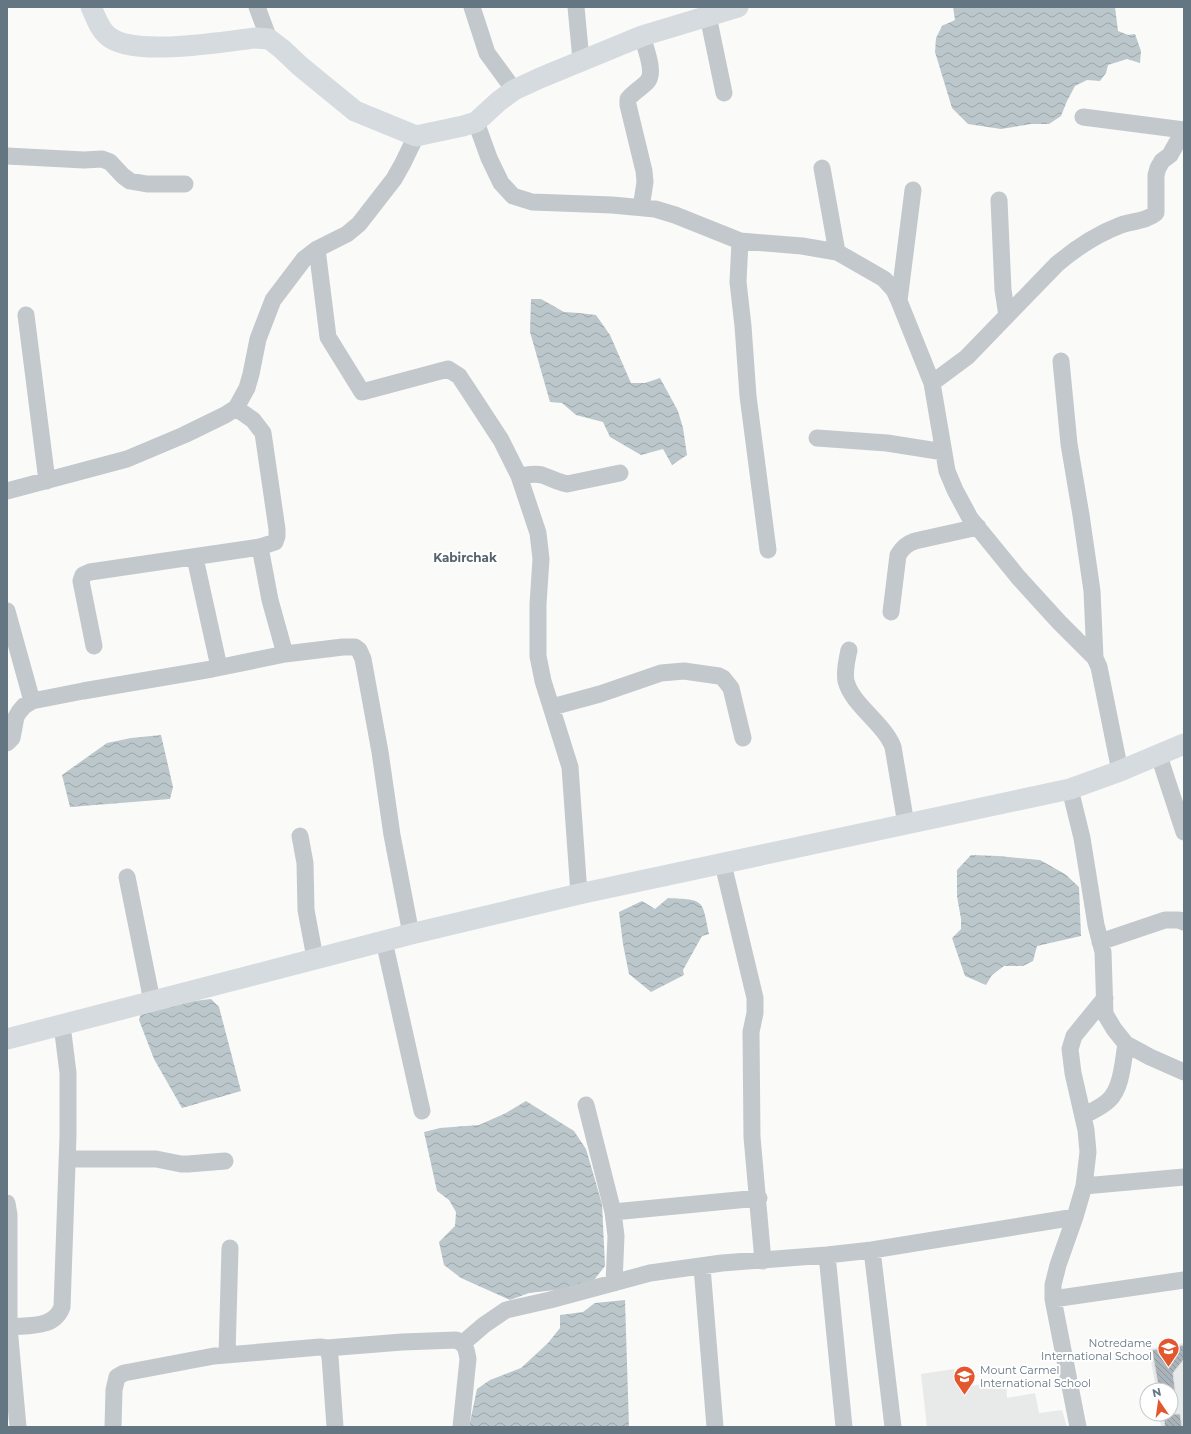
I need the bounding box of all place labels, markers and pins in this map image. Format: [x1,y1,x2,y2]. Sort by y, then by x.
place label: Notredame International School [1041,1336,1152,1363]
school or university icon: Notredame International School [1155,1336,1181,1369]
school or university icon: Mount Carmel International School [952,1363,978,1396]
place label: Mount Carmel International School [980,1363,1091,1390]

